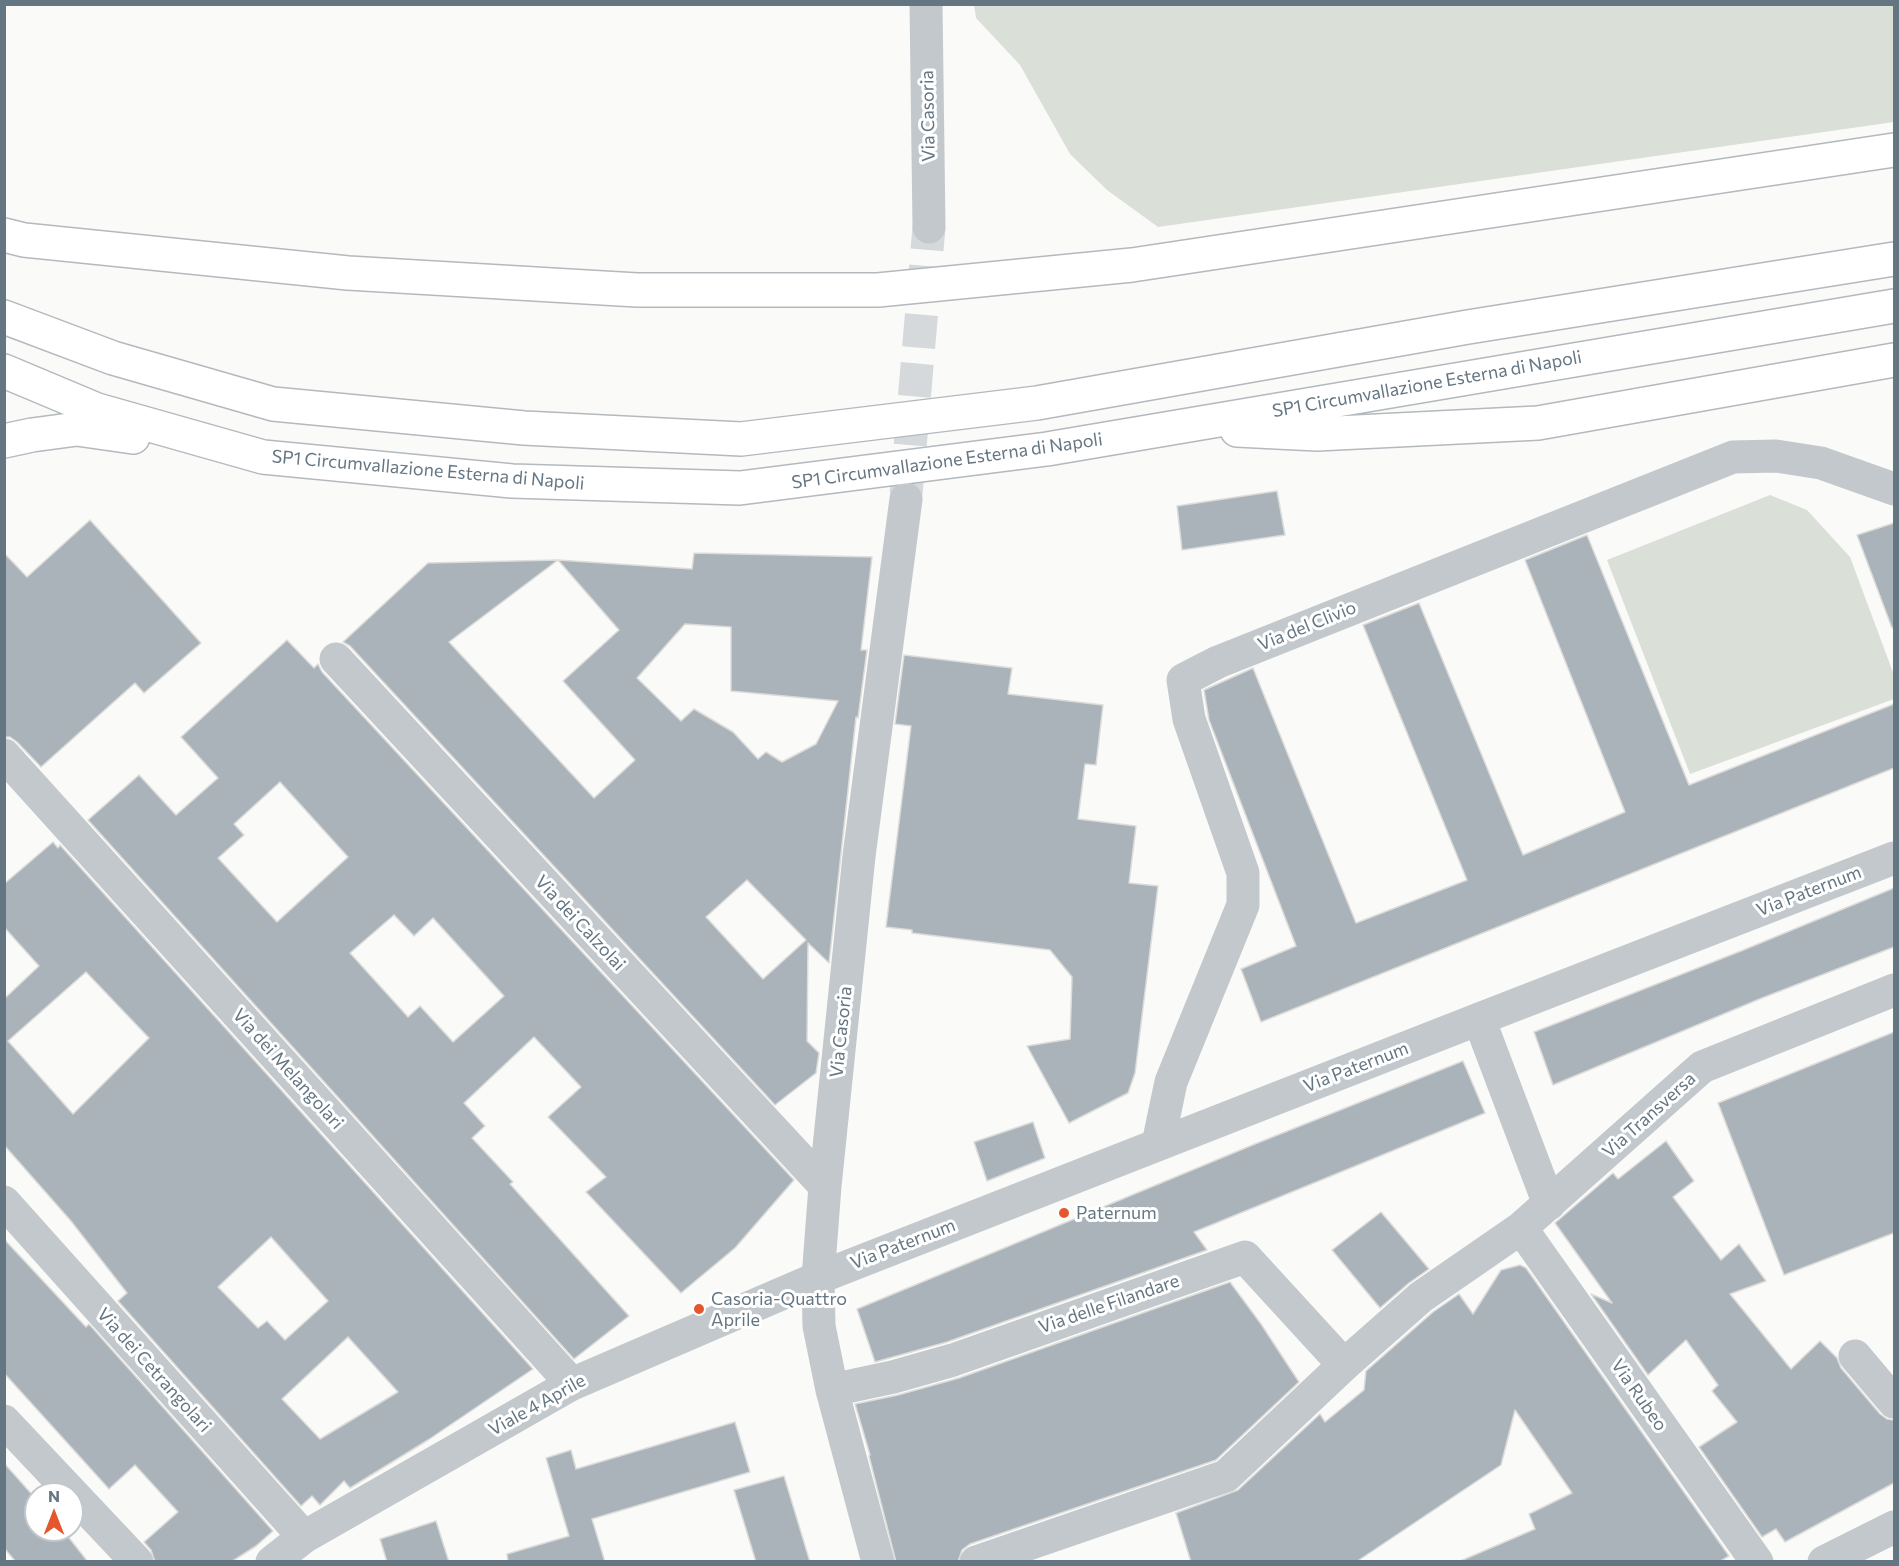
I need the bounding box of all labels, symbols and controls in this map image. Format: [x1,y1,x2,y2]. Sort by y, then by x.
street label: Via Casoria [916,70,940,162]
street label: SP1 Circumvallazione Esterna di Napoli [1271,346,1583,422]
street label: SP1 Circumvallazione Esterna di Napoli [790,428,1104,494]
street label: SP1 Circumvallazione Esterna di Napoli [271,446,585,494]
street label: Via del Clivio [1255,597,1359,655]
street label: Via Paternum [1754,861,1864,921]
street label: Via dei Calzolai [530,871,630,975]
street label: Via Casoria [825,985,857,1079]
street label: Via dei Melangolari [228,1004,348,1134]
street label: Via Paternum [1301,1037,1411,1097]
street label: Via Transversa [1598,1068,1700,1162]
place label: Paternum [1076,1202,1157,1224]
marker: Paternum [1057,1206,1071,1220]
street label: Via Paternum [848,1214,958,1274]
street label: Via delle Filandare [1036,1270,1182,1338]
place label: Casoria-Quattro Aprile [711,1288,847,1330]
marker: Casoria-Quattro Aprile [692,1302,706,1316]
street label: Via dei Cetrangolari [93,1303,215,1437]
street label: Via Rubeo [1606,1355,1672,1435]
street label: Viale 4 Aprile [485,1370,589,1440]
north arrow [24,1482,84,1542]
text: N [48,1486,60,1505]

